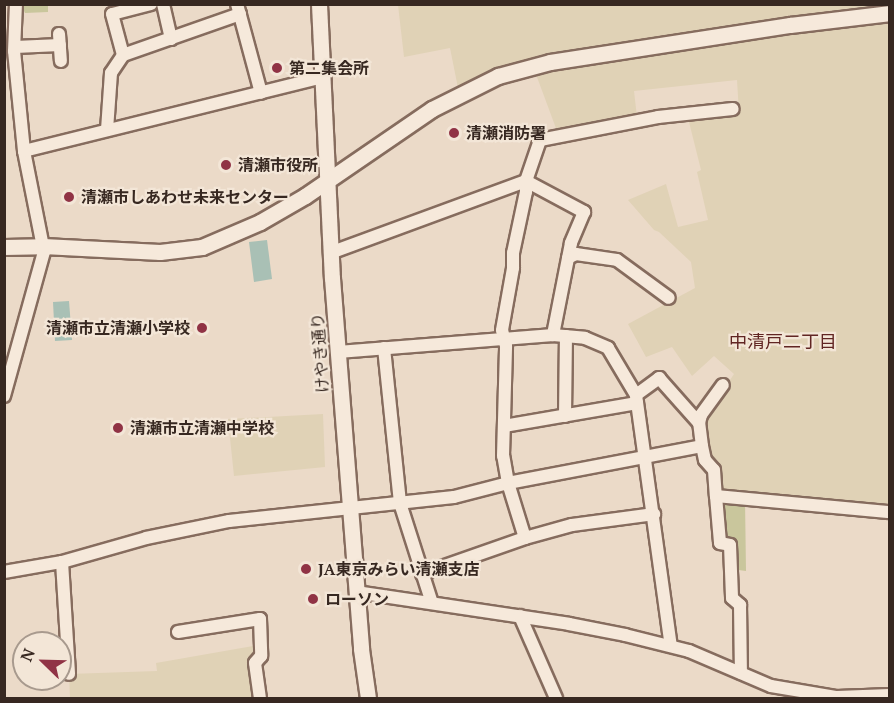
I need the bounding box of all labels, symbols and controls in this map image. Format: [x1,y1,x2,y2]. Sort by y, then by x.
place label: 第二集会所 [289,58,369,78]
marker: 第二集会所 [270,61,284,75]
place label: 清瀬消防署 [466,123,546,143]
marker: 清瀬消防署 [447,126,461,140]
place label: 清瀬市役所 [238,155,318,175]
marker: 清瀬市役所 [219,158,233,172]
place label: 清瀬市しあわせ未来センター [81,187,289,207]
marker: 清瀬市しあわせ未来センター [62,190,76,204]
street label: けやき通り [308,312,332,394]
place label: 清瀬市立清瀬小学校 [46,318,190,338]
marker: 清瀬市立清瀬小学校 [195,321,209,335]
district label: 中清戸二丁目 [729,330,837,352]
place label: 清瀬市立清瀬中学校 [130,418,274,438]
marker: 清瀬市立清瀬中学校 [111,421,125,435]
place label: JA東京みらい清瀬支店 [318,559,480,579]
marker: JA東京みらい清瀬支店 [299,562,313,576]
place label: ローソン [325,589,389,609]
marker: ローソン [306,592,320,606]
north arrow [12,631,72,691]
text: N [15,645,40,665]

